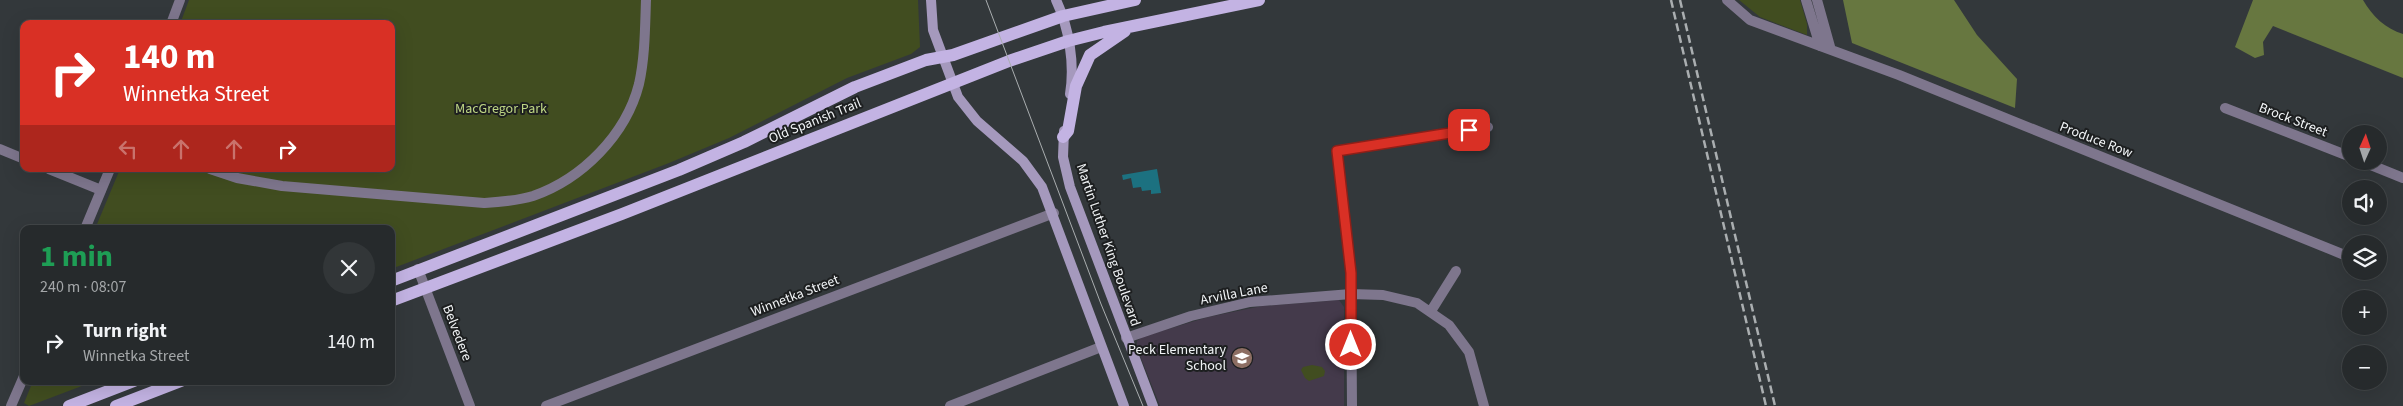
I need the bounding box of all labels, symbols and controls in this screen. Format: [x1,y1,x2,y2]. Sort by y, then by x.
text: 140 m [123,32,215,82]
icon: right [40,40,105,105]
text: Winnetka Street [123,78,269,110]
street label: Old Spanish Trail [766,93,865,149]
street label: Brock Street [2256,98,2330,142]
park label: MacGregor Park [455,99,547,119]
pin [1448,109,1490,151]
icon: arrive [1455,116,1483,144]
street label: Produce Row [2057,117,2135,163]
north arrow [2342,125,2388,170]
map controls [2342,125,2387,390]
icon: left [114,135,142,163]
icon: ahead [167,135,195,163]
icon: ahead [220,135,248,163]
icon: right [273,135,301,163]
street label: Martin Luther King Boulevard [1071,161,1145,329]
button: sound [2342,180,2387,225]
text: 1 min [40,235,113,278]
button: layers [2342,235,2387,280]
button: close [323,242,375,294]
street label: Winnetka Street [748,270,842,322]
text: 240 m · 08:07 [40,276,127,298]
street label: Arvilla Lane [1199,278,1269,310]
button: + [2342,290,2387,335]
street label: Belvedere [437,302,477,364]
text: Turn right [83,318,167,345]
position arrow [1324,318,1376,370]
icon: right [40,329,68,357]
text: 140 m [327,329,375,356]
place label: Peck Elementary School [1128,340,1226,376]
text: Winnetka Street [83,345,189,367]
button: − [2342,345,2387,390]
school or university icon: Peck Elementary School [1230,346,1254,370]

